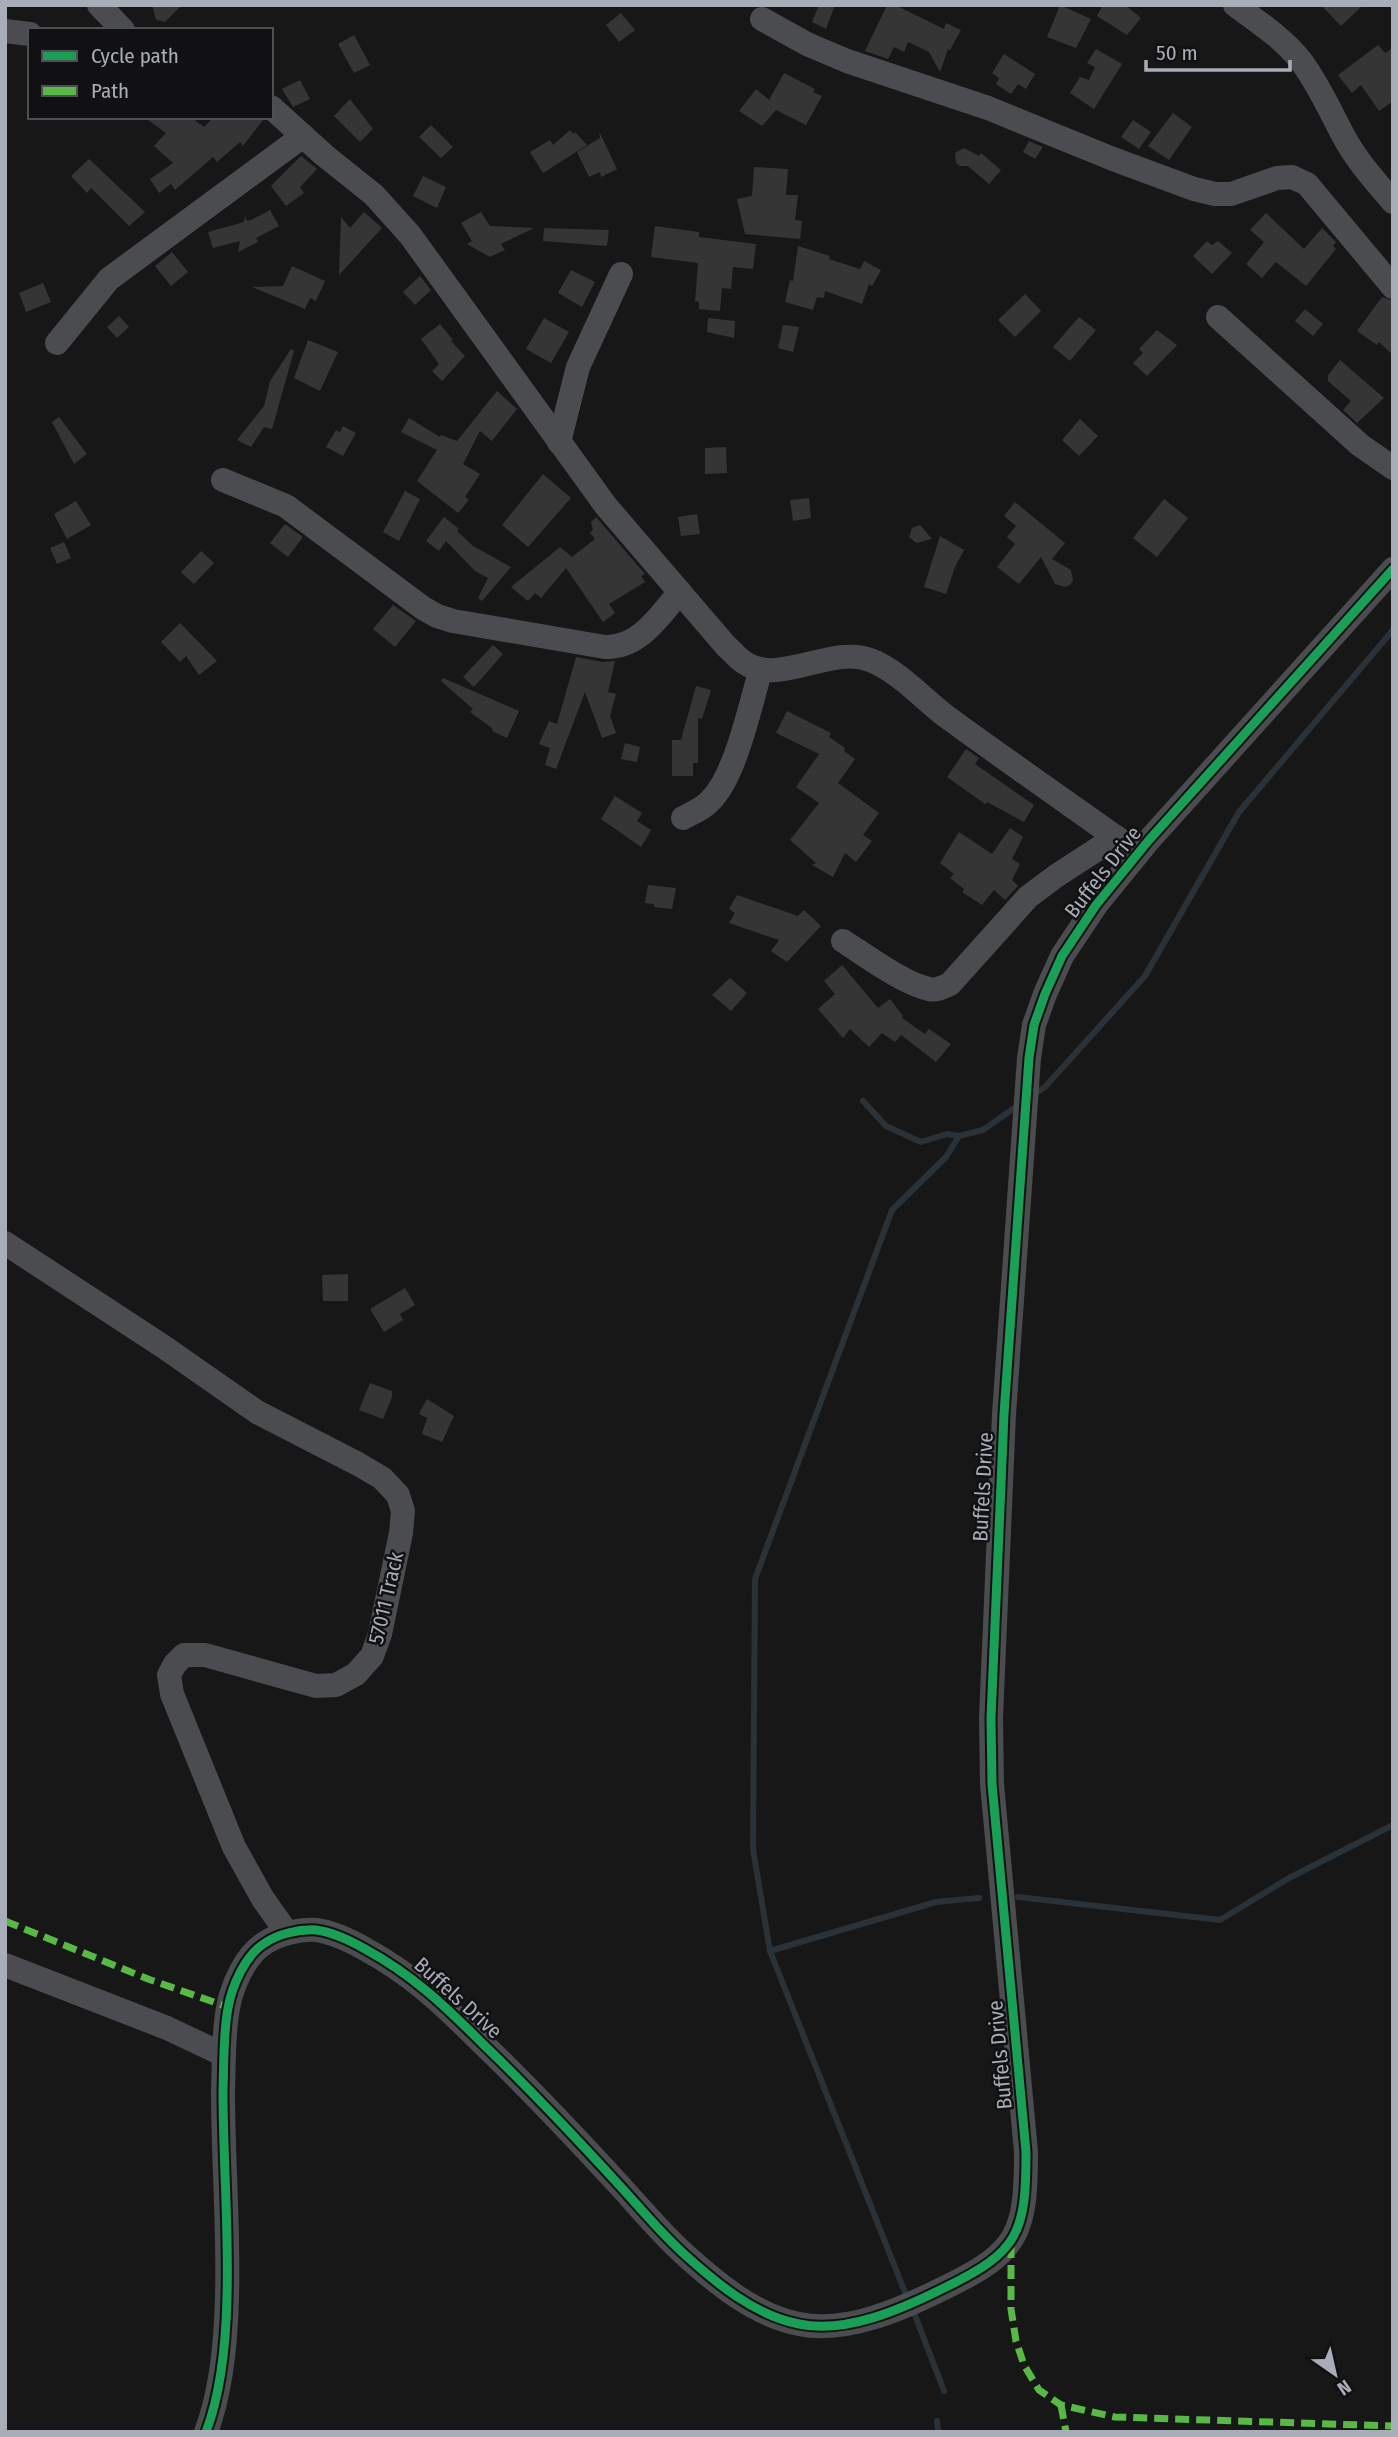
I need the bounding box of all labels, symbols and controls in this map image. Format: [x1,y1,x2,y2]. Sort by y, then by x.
legend [28,28,273,119]
scale bar [1146,28,1290,72]
text: 50 m [1156,40,1198,66]
text: Cycle path [91,43,179,69]
text: Path [91,78,129,104]
street label: Buffels Drive [1059,821,1147,923]
street label: Buffels Drive [967,1432,999,1542]
street label: 57011 Track [363,1549,409,1647]
street label: Buffels Drive [409,1952,507,2044]
street label: Buffels Drive [982,1999,1018,2111]
north arrow [1300,2339,1370,2409]
text: N [1333,2375,1355,2400]

